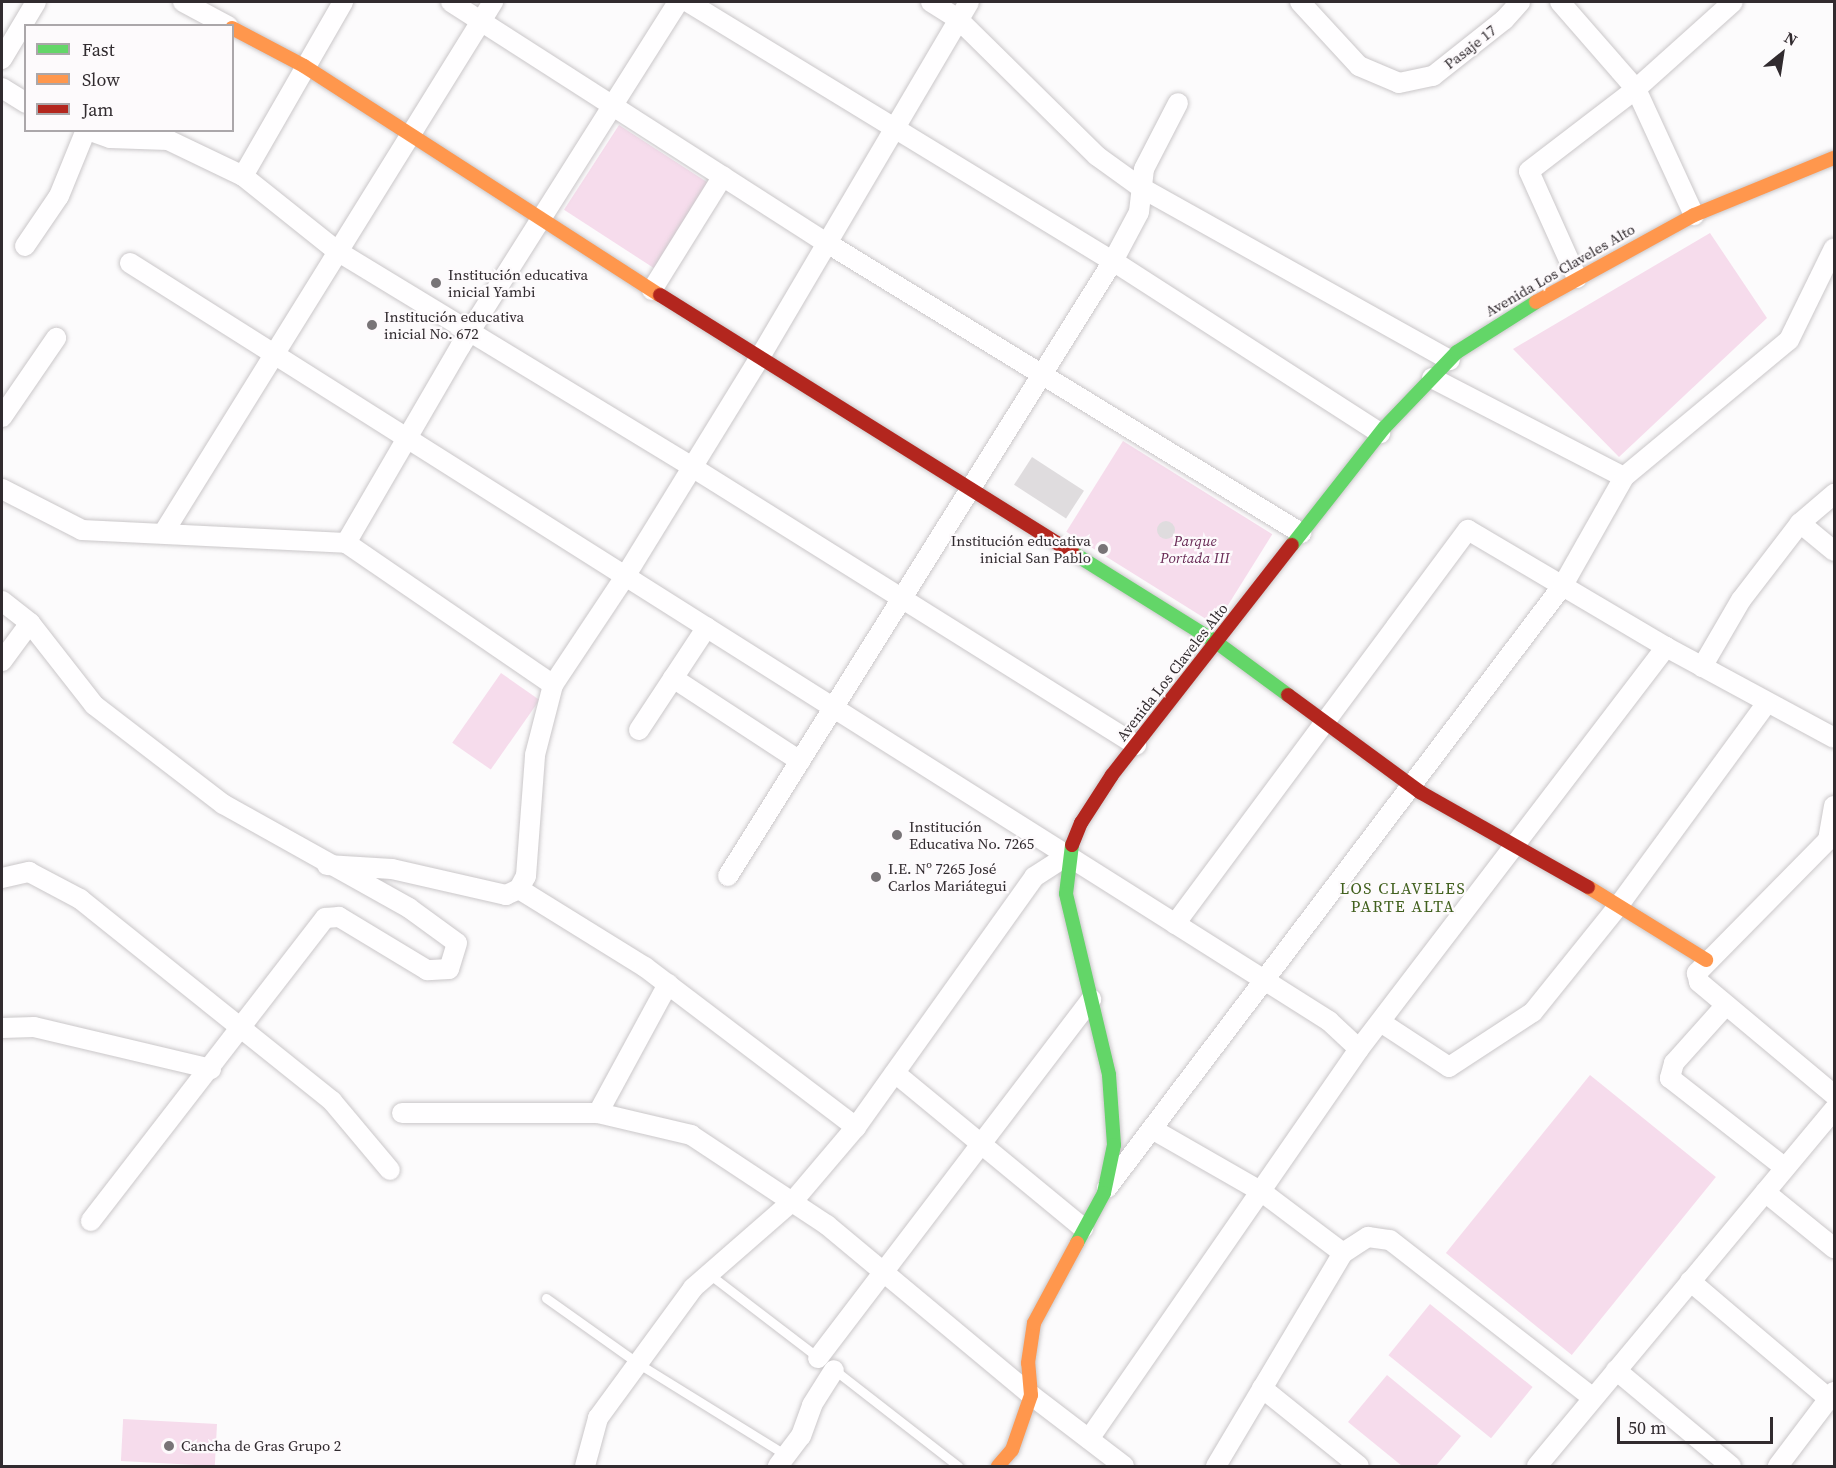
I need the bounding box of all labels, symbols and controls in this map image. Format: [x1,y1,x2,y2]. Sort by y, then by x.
street label: Pasaje 17 [1440,21,1500,73]
legend [24,24,234,132]
north arrow [1752,24,1812,84]
text: N [1780,26,1802,51]
text: Fast [82,37,115,62]
text: Slow [82,67,120,92]
text: Jam [82,97,114,122]
street label: Avenida Los Claveles Alto [1482,220,1638,320]
place label: Institución educativa inicial Yambi [448,265,588,300]
marker: Institución educativa inicial Yambi [429,276,443,290]
place label: Institución educativa inicial No. 672 [384,307,524,342]
marker: Institución educativa inicial No. 672 [365,318,379,332]
place label: Institución educativa inicial San Pablo [951,531,1091,566]
park label: Parque Portada III [1160,531,1230,566]
marker: Institución educativa inicial San Pablo [1096,542,1110,556]
street label: Avenida Los Claveles Alto [1113,600,1231,744]
place label: Institución Educativa No. 7265 [909,817,1034,852]
marker: Institución Educativa No. 7265 [890,828,904,842]
place label: I.E. Nº 7265 José Carlos Mariátegui [888,859,1007,894]
marker: I.E. Nº 7265 José Carlos Mariátegui [869,870,883,884]
district label: LOS CLAVELES PARTE ALTA [1340,878,1466,916]
scale bar [1620,1405,1776,1443]
text: 50 m [1628,1415,1666,1440]
place label: Cancha de Gras Grupo 2 [181,1437,341,1455]
marker: Cancha de Gras Grupo 2 [162,1439,176,1453]

